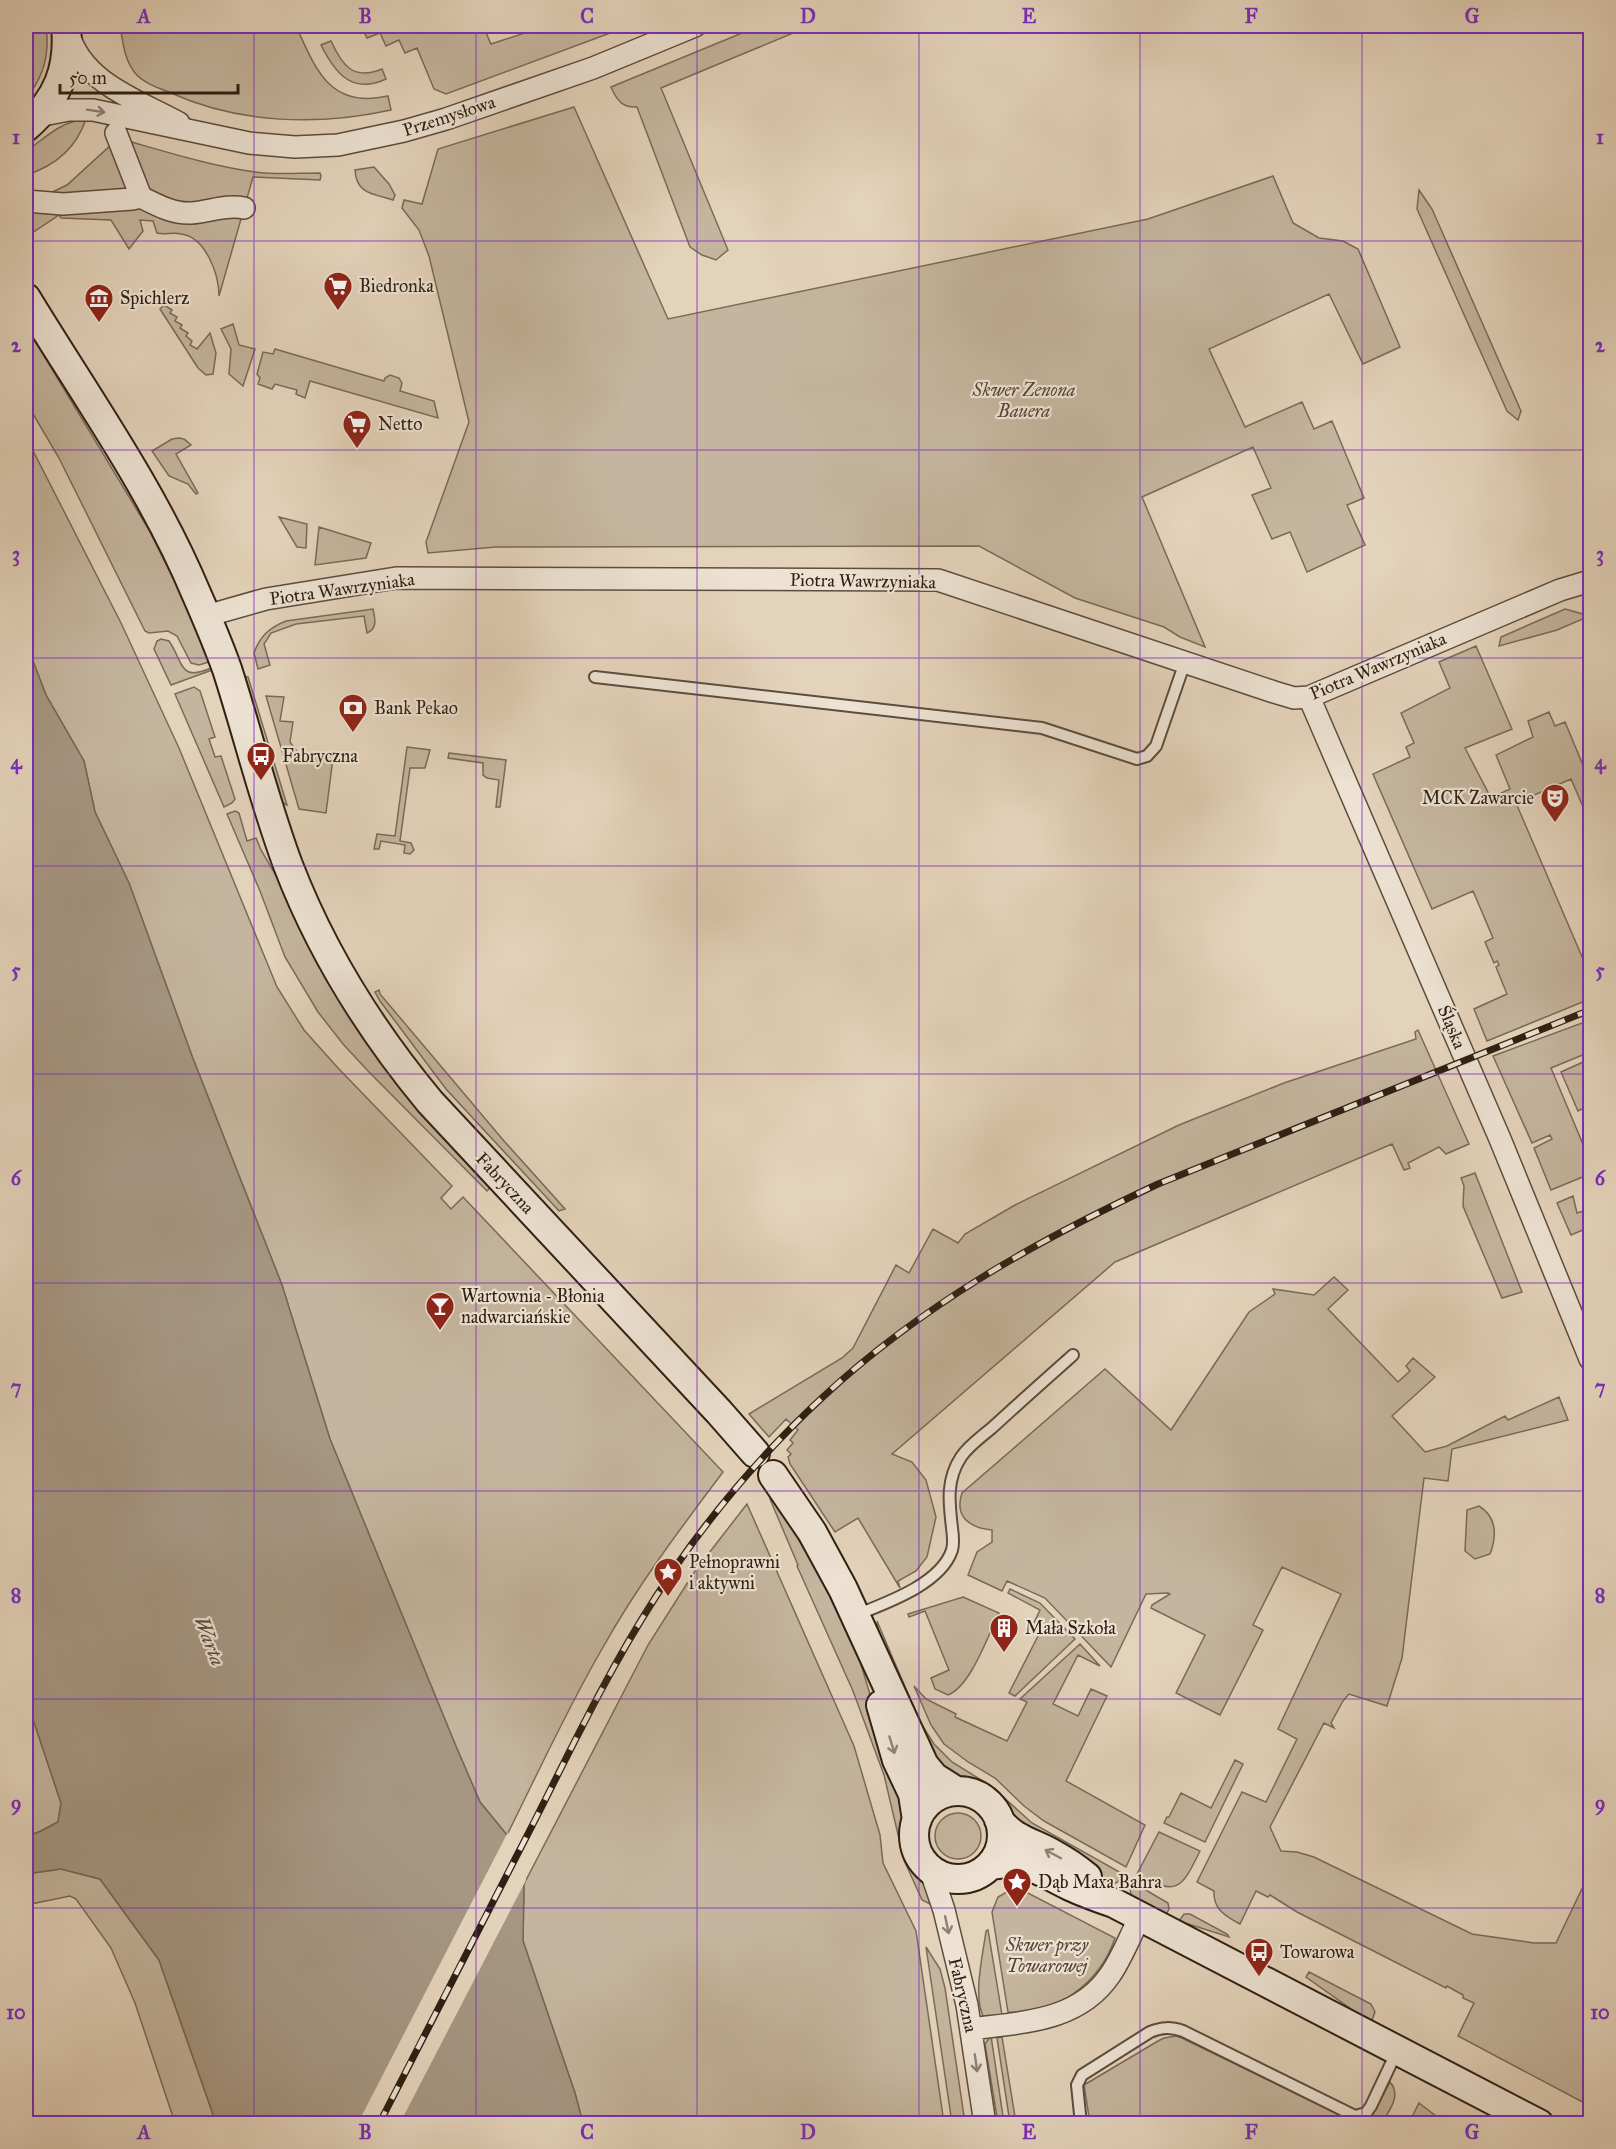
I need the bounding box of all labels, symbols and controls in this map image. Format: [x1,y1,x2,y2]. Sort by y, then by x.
text: A [135,4,151,28]
text: B [358,4,372,28]
text: C [580,4,594,28]
text: D [800,4,816,28]
text: E [1022,4,1037,28]
text: F [1244,4,1258,28]
text: G [1465,4,1480,28]
scale bar [60,57,238,95]
text: 50 m [69,67,107,89]
street label: Przemysłowa [400,91,498,141]
one-way arrow [85,106,105,117]
text: 1 [12,125,20,149]
text: 1 [1596,125,1604,149]
supermarket icon: Biedronka [322,270,354,312]
place label: Biedronka [359,275,434,297]
museum icon: Spichlerz [83,282,115,324]
place label: Spichlerz [120,287,189,309]
text: 2 [11,333,22,357]
text: 2 [1595,333,1606,357]
park label: Skwer Zenona Bauera [972,379,1076,422]
supermarket icon: Netto [341,408,373,450]
place label: Netto [378,413,422,435]
text: 3 [12,542,20,567]
text: 3 [1596,542,1604,567]
street label: Piotra Wawrzyniaka [268,568,416,610]
street label: Piotra Wawrzyniaka [790,569,937,593]
street label: Piotra Wawrzyniaka [1306,627,1450,705]
bank icon: Bank Pekao [337,692,369,734]
place label: Bank Pekao [374,697,458,719]
bus stop icon: Fabryczna [245,740,277,782]
place label: Fabryczna [282,745,358,767]
text: 4 [10,750,22,775]
text: 4 [1594,750,1606,775]
theatre icon: MCK Zawarcie [1539,782,1571,824]
place label: MCK Zawarcie [1422,787,1534,809]
text: 5 [11,958,21,982]
text: 5 [1595,958,1605,982]
street label: Śląska [1433,1001,1473,1053]
street label: Fabryczna [471,1148,539,1219]
text: 6 [11,1166,23,1190]
text: 6 [1595,1166,1607,1190]
place label: Wartownia - Błonia nadwarciańskie [461,1285,605,1328]
bar icon: Wartownia - Błonia nadwarciańskie [424,1290,456,1332]
text: 7 [11,1375,22,1399]
text: 7 [1595,1375,1606,1399]
place label: Pełnoprawni i aktywni [689,1551,780,1594]
place icon: Pełnoprawni i aktywni [652,1556,684,1598]
text: 8 [11,1583,21,1607]
text: 8 [1595,1583,1605,1607]
building icon: Mała Szkoła [988,1612,1020,1654]
water label: Warta [190,1613,230,1669]
place label: Mała Szkoła [1025,1617,1116,1639]
one-way arrow [887,1735,898,1754]
text: 9 [11,1791,21,1816]
text: 9 [1595,1791,1605,1816]
one-way arrow [1044,1848,1062,1859]
place icon: Dąb Maxa Bahra [1001,1866,1033,1908]
place label: Dąb Maxa Bahra [1038,1871,1162,1893]
one-way arrow [941,1915,953,1934]
park label: Skwer przy Towarowej [1005,1934,1090,1977]
bus stop icon: Towarowa [1243,1936,1275,1978]
place label: Towarowa [1280,1941,1355,1963]
street label: Fabryczna [944,1956,982,2035]
text: 10 [6,2000,26,2024]
text: 10 [1590,2000,1610,2024]
one-way arrow [971,2052,982,2072]
text: A [135,2120,151,2144]
text: B [358,2120,372,2144]
text: C [580,2120,594,2144]
text: D [800,2120,816,2144]
text: E [1022,2120,1037,2144]
text: F [1244,2120,1258,2144]
text: G [1465,2120,1480,2144]

